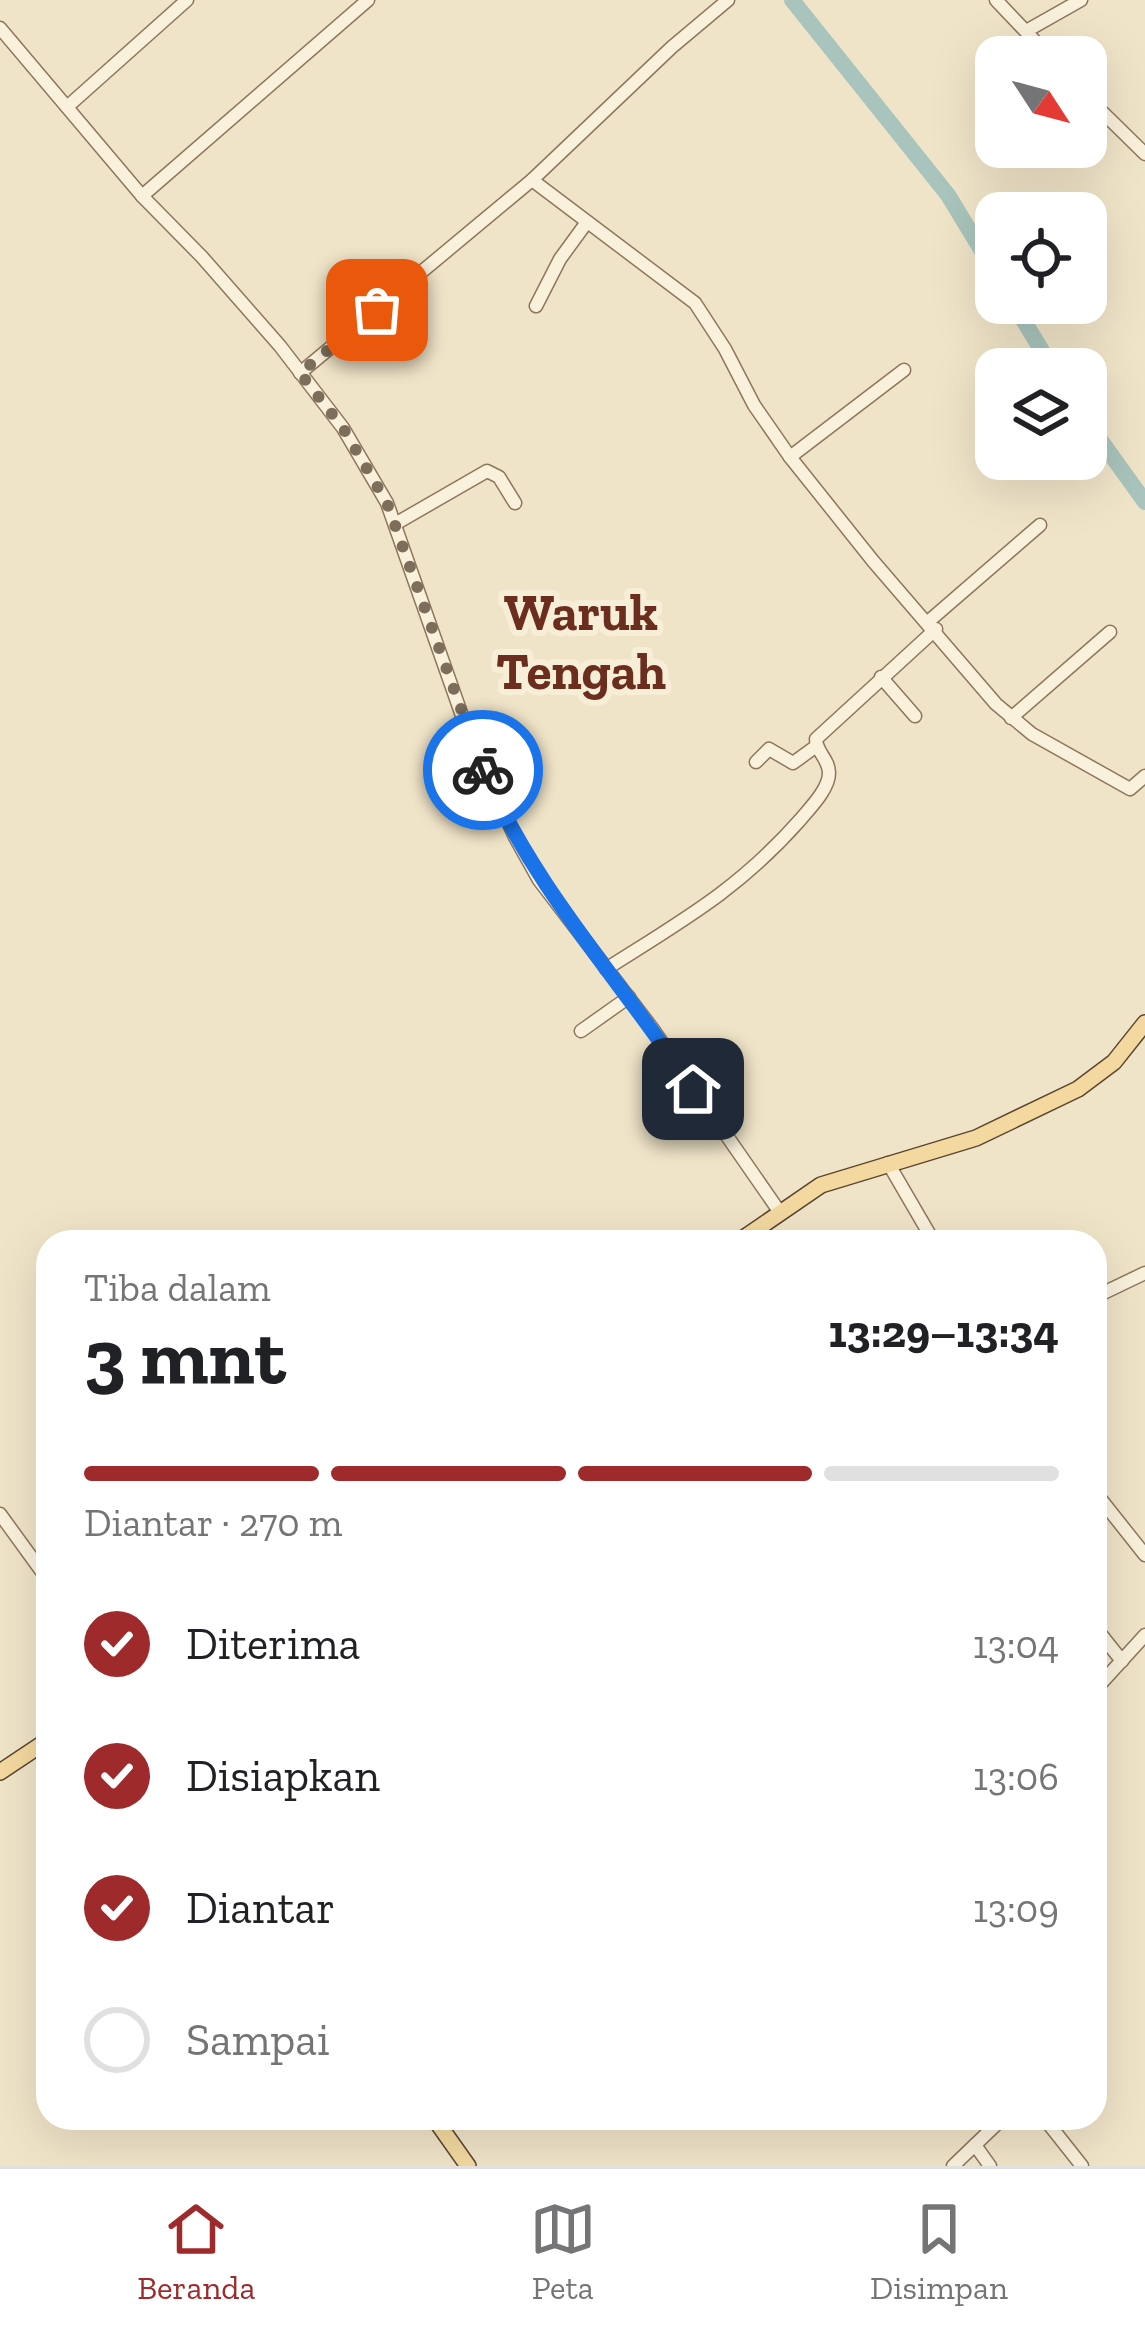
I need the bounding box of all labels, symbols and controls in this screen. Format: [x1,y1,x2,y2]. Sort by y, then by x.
north arrow [975,36,1107,168]
map controls [975,36,1107,480]
button: locate [975,192,1107,324]
pin [326,259,428,361]
icon: bag [344,277,410,343]
button: layers [975,348,1107,480]
district label: Waruk Tengah [496,582,666,702]
courier [423,710,543,830]
icon: bike [450,737,516,803]
pin [642,1038,744,1140]
icon: home [660,1056,726,1122]
text: Tiba dalam [84,1264,271,1311]
text: 13:29–13:34 [828,1305,1059,1359]
text: 3 mnt [84,1309,286,1403]
text: Diantar · 270 m [84,1499,342,1546]
icon: check [84,1611,150,1677]
text: Diterima [186,1617,360,1671]
text: 13:04 [973,1621,1059,1668]
icon: check [84,1743,150,1809]
text: Disiapkan [186,1749,380,1803]
text: 13:06 [973,1753,1059,1800]
icon: check [84,1875,150,1941]
text: Diantar [186,1881,335,1935]
text: 13:09 [973,1885,1059,1932]
text: Sampai [186,2013,330,2067]
tab: Beranda [137,2196,255,2307]
tab: Peta [530,2196,596,2307]
tab: Disimpan [870,2196,1008,2307]

